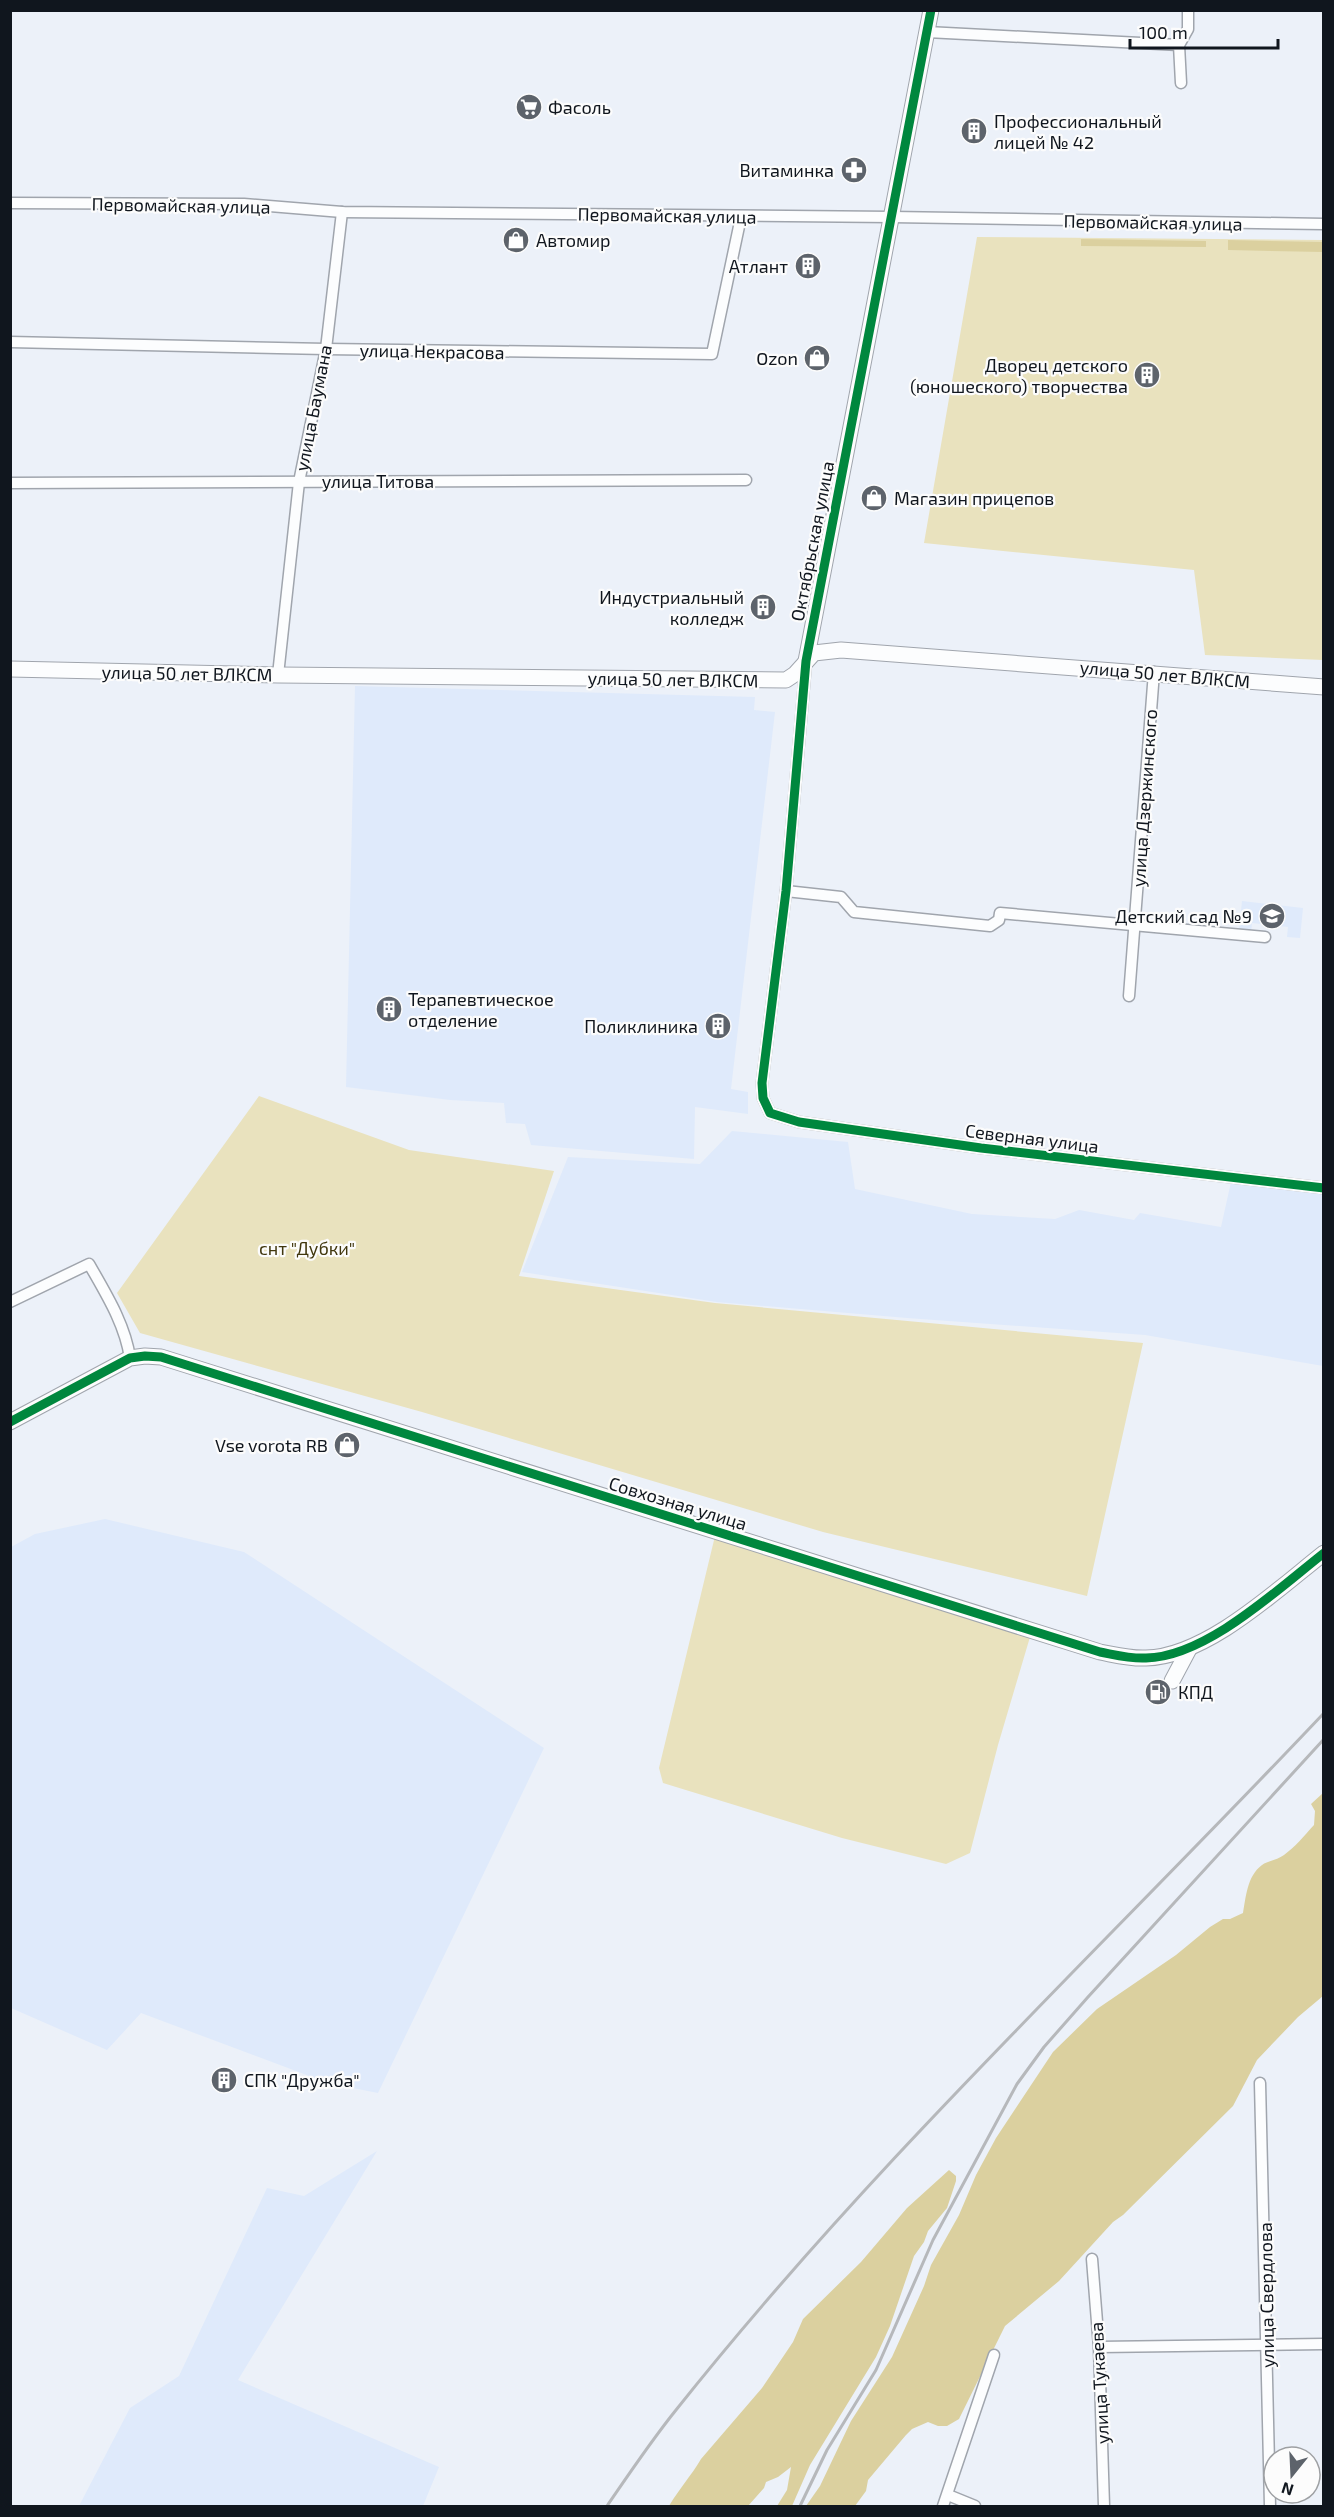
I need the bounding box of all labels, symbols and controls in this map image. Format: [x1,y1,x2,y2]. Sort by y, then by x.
scale bar [1130,12,1278,50]
text: 100 m [1139,21,1188,43]
supermarket icon: Фасоль [514,92,544,122]
place label: Фасоль [548,96,611,118]
place label: Профессиональный лицей № 42 [994,110,1162,153]
building icon: Профессиональный лицей № 42 [959,116,989,146]
pharmacy icon: Витаминка [839,155,869,185]
place label: Витаминка [739,159,834,181]
street label: Первомайская улица [91,192,271,218]
street label: Первомайская улица [577,202,757,228]
street label: Первомайская улица [1063,209,1243,235]
shop icon: Автомир [501,225,531,255]
place label: Автомир [536,229,611,251]
building icon: Атлант [793,251,823,281]
place label: Атлант [729,255,788,277]
street label: улица Некрасова [359,339,505,363]
street label: улица Баумана [290,343,336,473]
shop icon: Ozon [802,343,832,373]
place label: Ozon [756,347,798,369]
place label: Дворец детского (юношеского) творчества [910,354,1128,397]
building icon: Дворец детского (юношеского) творчества [1132,360,1162,390]
street label: Октябрьская улица [786,459,838,623]
street label: улица Титова [322,470,434,492]
shop icon: Магазин прицепов [859,483,889,513]
place label: Магазин прицепов [894,487,1054,509]
place label: Индустриальный колледж [599,586,744,629]
building icon: Индустриальный колледж [748,592,778,622]
street label: улица 50 лет ВЛКСМ [1079,656,1251,692]
street label: улица 50 лет ВЛКСМ [101,661,273,685]
street label: улица 50 лет ВЛКСМ [587,667,759,691]
street label: улица Дзержинского [1127,708,1161,888]
school or university icon: Детский сад №9 [1257,901,1287,931]
place label: Детский сад №9 [1115,905,1252,927]
place label: Терапевтическое отделение [408,988,554,1031]
building icon: Терапевтическое отделение [374,994,404,1024]
building icon: Поликлиника [703,1011,733,1041]
place label: Поликлиника [584,1015,698,1037]
street label: Северная улица [964,1119,1100,1157]
park label: снт "Дубки" [259,1237,355,1259]
shop icon: Vse vorota RB [332,1430,362,1460]
place label: Vse vorota RB [215,1434,328,1456]
street label: Совхозная улица [606,1472,750,1534]
fuel station icon: КПД [1143,1677,1173,1707]
place label: КПД [1178,1681,1213,1703]
building icon: СПК "Дружба" [209,2065,239,2095]
place label: СПК "Дружба" [244,2069,360,2091]
street label: улица Свердлова [1254,2222,1278,2368]
street label: улица Тукаева [1085,2321,1113,2445]
north arrow [1262,2445,1322,2505]
text: N [1279,2479,1296,2501]

